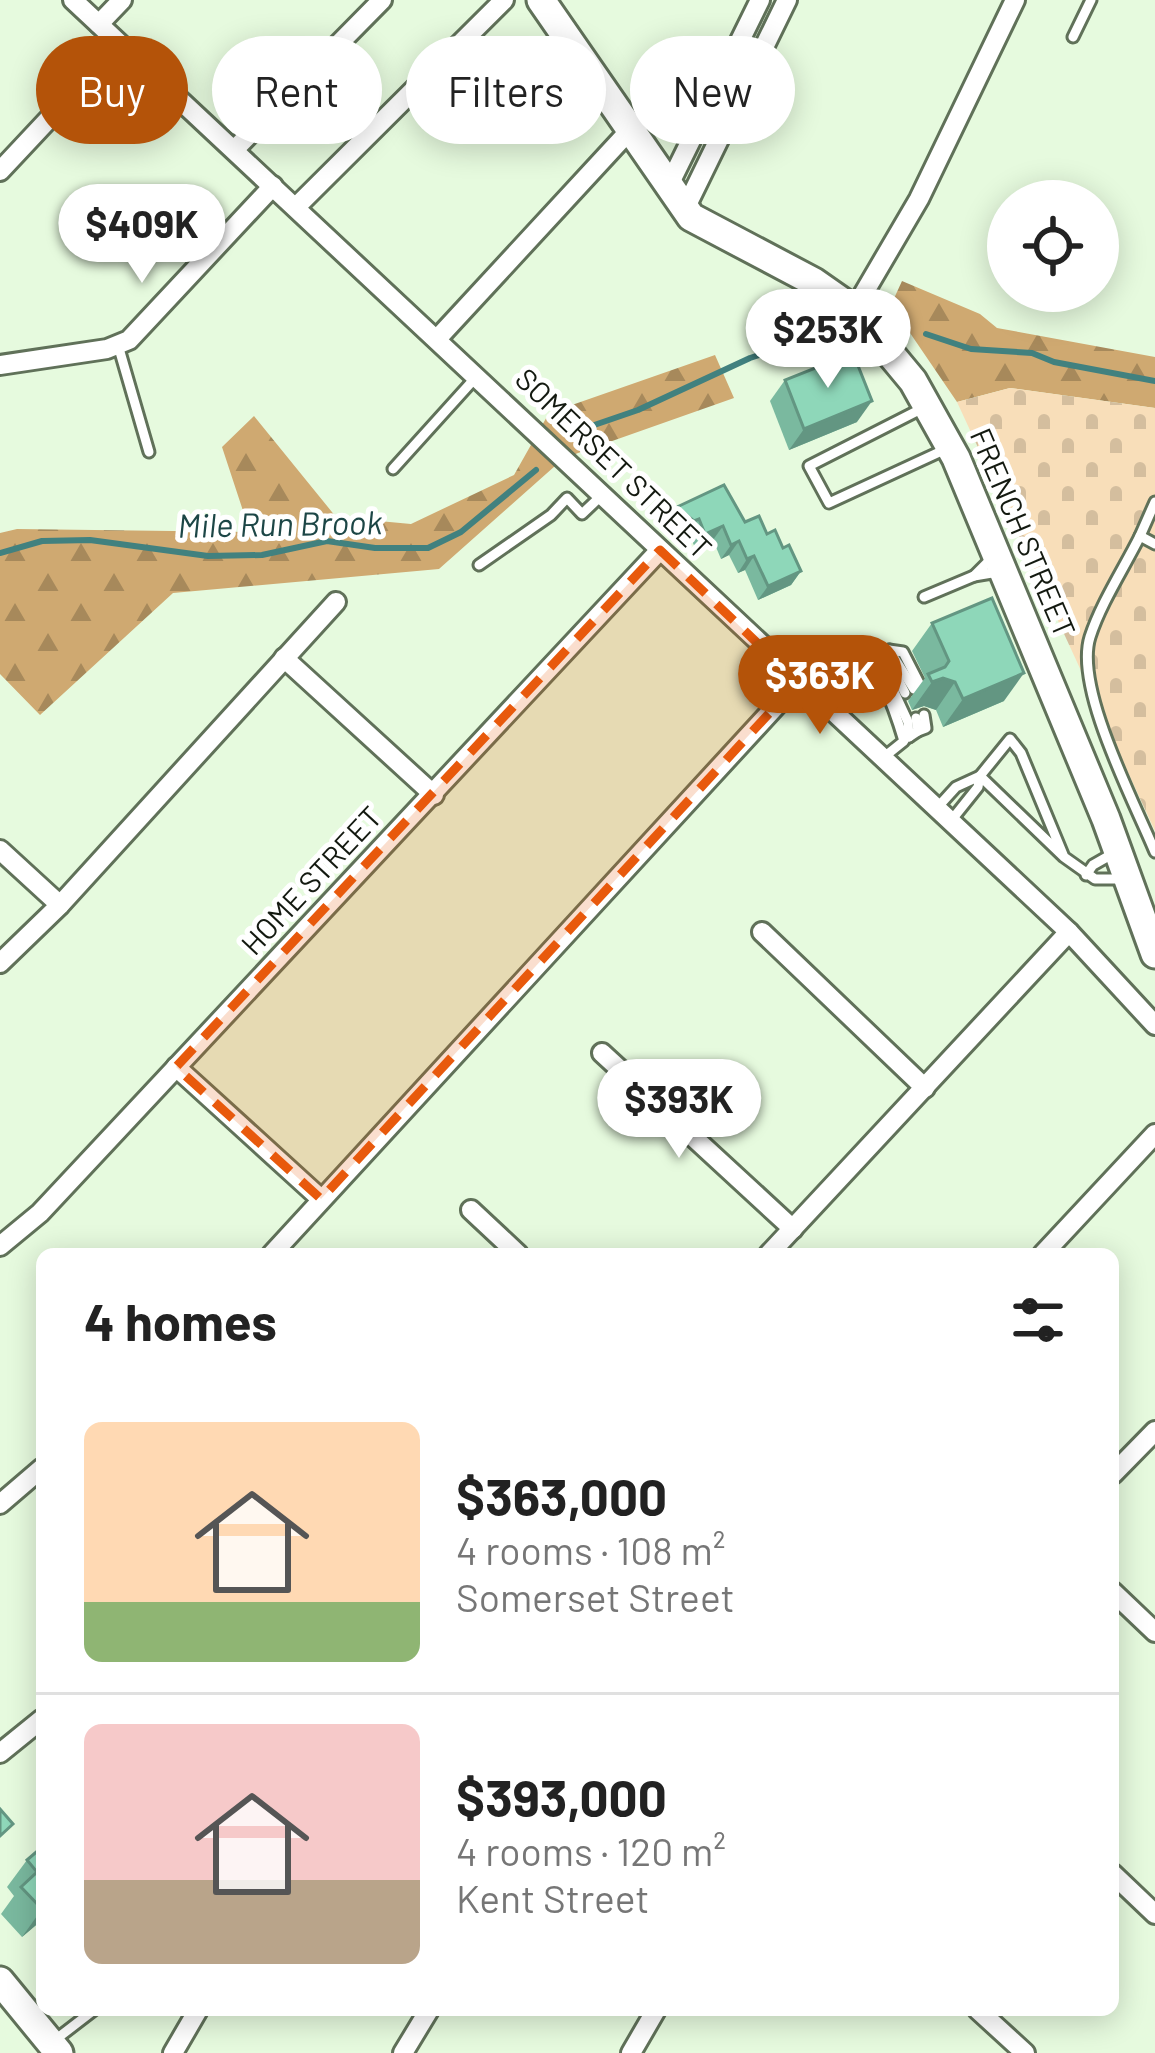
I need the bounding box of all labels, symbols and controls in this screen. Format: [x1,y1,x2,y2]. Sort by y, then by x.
chip: Buy [36,36,188,144]
chip: Rent [212,36,382,144]
chip: Filters [406,36,606,144]
chip: New [630,36,795,144]
map controls [987,180,1119,312]
button: locate [987,180,1119,312]
pin: $409K [58,184,226,286]
text: $409K [85,199,199,246]
pin: $253K [744,289,912,391]
text: $253K [773,304,883,351]
street label: SOMERSET STREET [509,360,720,565]
street label: FRENCH STREET [964,422,1084,642]
water label: Mile Run Brook [177,501,383,545]
pin: $363K [736,635,904,737]
text: $363K [765,650,875,697]
street label: HOME STREET [233,798,388,961]
pin: $393K [595,1059,763,1161]
text: $393K [624,1074,734,1121]
icon: filters [1005,1287,1071,1353]
text: 4 homes [84,1290,277,1351]
text: $363,000 [456,1465,667,1526]
icon: home [180,1470,324,1614]
text: 4 rooms · 108 m² [456,1526,725,1573]
text: Somerset Street [456,1573,735,1620]
text: $393,000 [456,1766,667,1827]
icon: home [180,1772,324,1916]
text: 4 rooms · 120 m² [456,1827,726,1874]
text: Kent Street [456,1874,650,1921]

